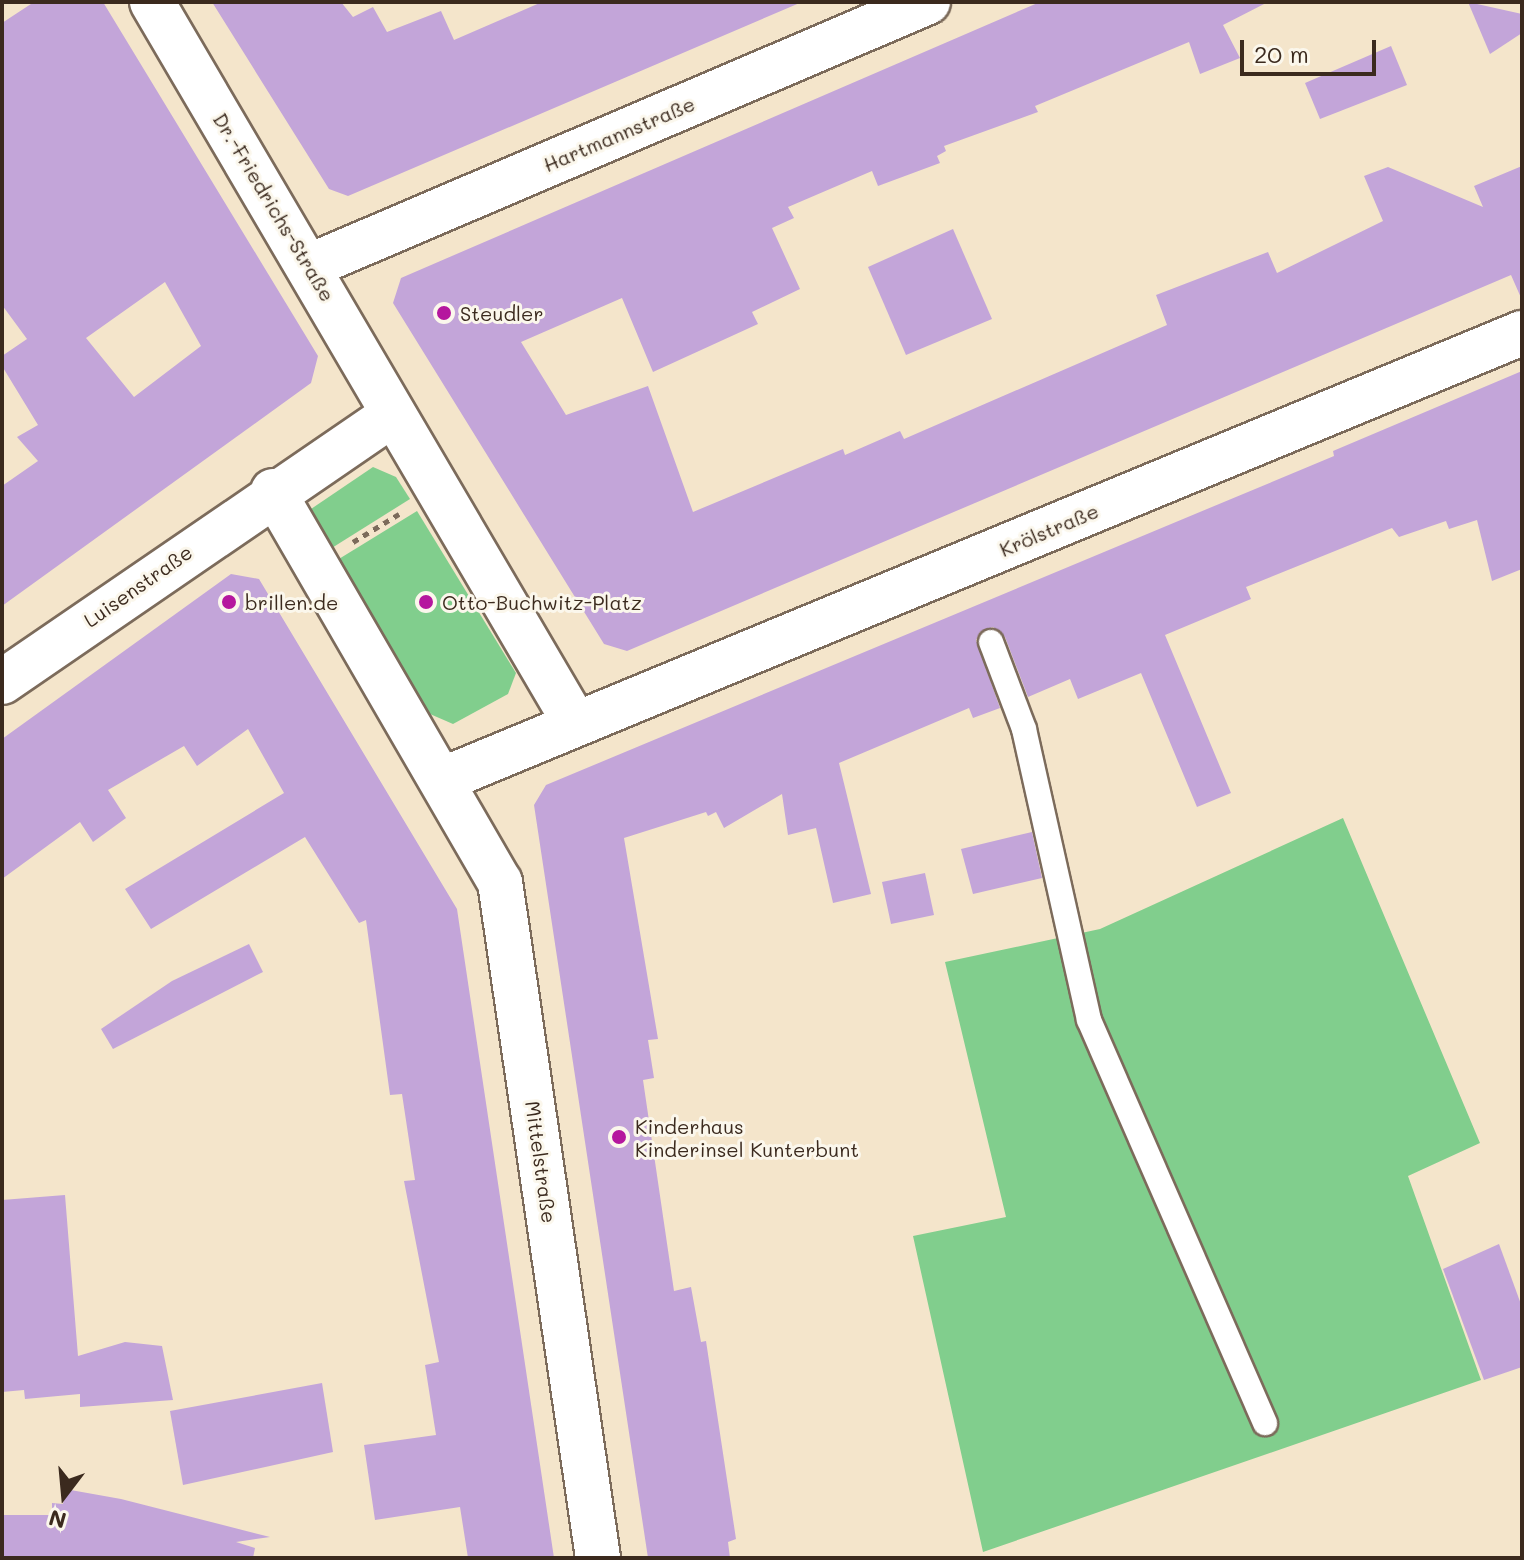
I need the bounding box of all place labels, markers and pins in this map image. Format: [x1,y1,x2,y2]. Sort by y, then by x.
place label: Steudler [460,301,543,325]
marker: Steudler [435,304,453,322]
place label: brillen.de [245,590,338,614]
place label: Otto-Buchwitz-Platz [442,590,642,614]
marker: brillen.de [220,593,238,611]
marker: Otto-Buchwitz-Platz [417,593,435,611]
place label: Kinderhaus Kinderinsel Kunterbunt [635,1114,859,1161]
marker: Kinderhaus Kinderinsel Kunterbunt [610,1128,628,1146]

